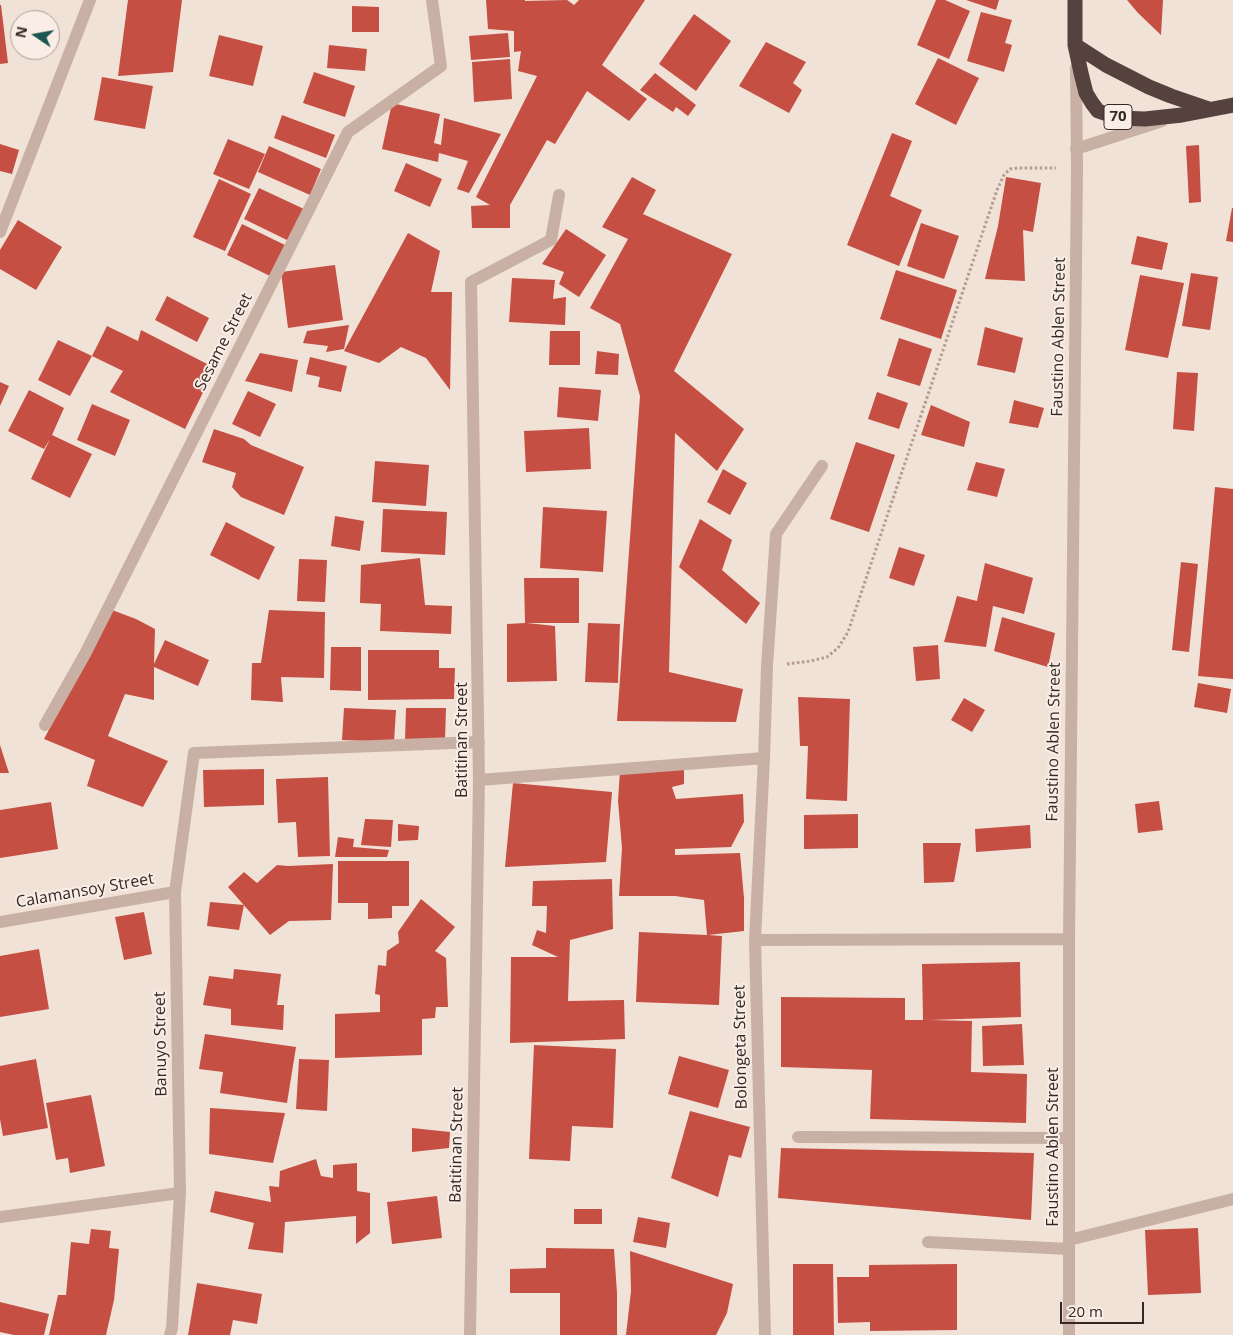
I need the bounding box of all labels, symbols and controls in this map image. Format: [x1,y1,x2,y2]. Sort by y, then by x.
north arrow [10,10,60,60]
text: N [10,24,31,40]
road number: 70 [1104,104,1132,130]
street label: Faustino Ablen Street [1048,257,1070,417]
street label: Sesame Street [191,290,257,394]
street label: Faustino Ablen Street [1043,662,1065,822]
street label: Batitinan Street [452,682,472,798]
street label: Calamansoy Street [15,869,155,913]
street label: Bolongeta Street [730,985,752,1109]
street label: Banuyo Street [150,991,172,1097]
street label: Faustino Ablen Street [1043,1067,1063,1227]
street label: Batitinan Street [446,1087,468,1203]
scale bar [1063,1292,1147,1324]
text: 20 m [1068,1301,1103,1321]

